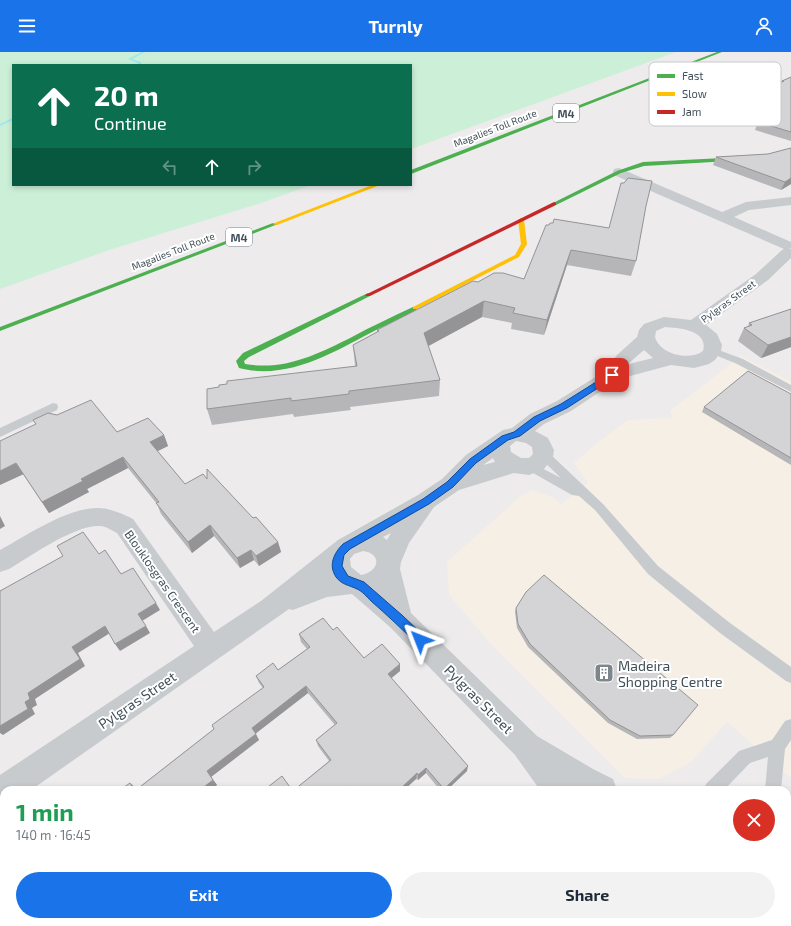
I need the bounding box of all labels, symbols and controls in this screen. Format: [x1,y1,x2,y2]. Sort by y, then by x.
icon: menu [16,15,38,37]
text: Turnly [368,15,423,37]
icon: person [753,15,775,37]
legend [649,62,781,126]
text: Fast [682,69,704,82]
text: 20 m [94,78,159,112]
icon: ahead [28,80,80,132]
text: Slow [682,87,707,100]
road number: M4 [553,104,579,122]
text: Jam [682,105,701,118]
street label: Magalies Toll Route [452,107,538,149]
text: Continue [94,112,167,134]
icon: left [159,156,181,178]
icon: ahead [201,156,223,178]
icon: right [243,156,265,178]
road number: M4 [226,228,252,246]
street label: Magalies Toll Route [130,230,216,272]
street label: Pylgras Street [698,277,758,325]
pin [595,358,629,392]
icon: arrive [601,364,623,386]
street label: Blouklosgras Crescent [122,527,204,635]
position arrow [399,619,441,661]
place label: Madeira Shopping Centre [618,657,723,690]
street label: Pylgras Street [441,661,517,737]
building icon: Madeira Shopping Centre [593,662,615,684]
street label: Pylgras Street [95,668,179,732]
text: 1 min [16,797,74,826]
button: close [733,799,775,841]
text: 140 m · 16:45 [16,827,91,843]
button: Exit [16,872,392,918]
button: Share [400,872,775,918]

